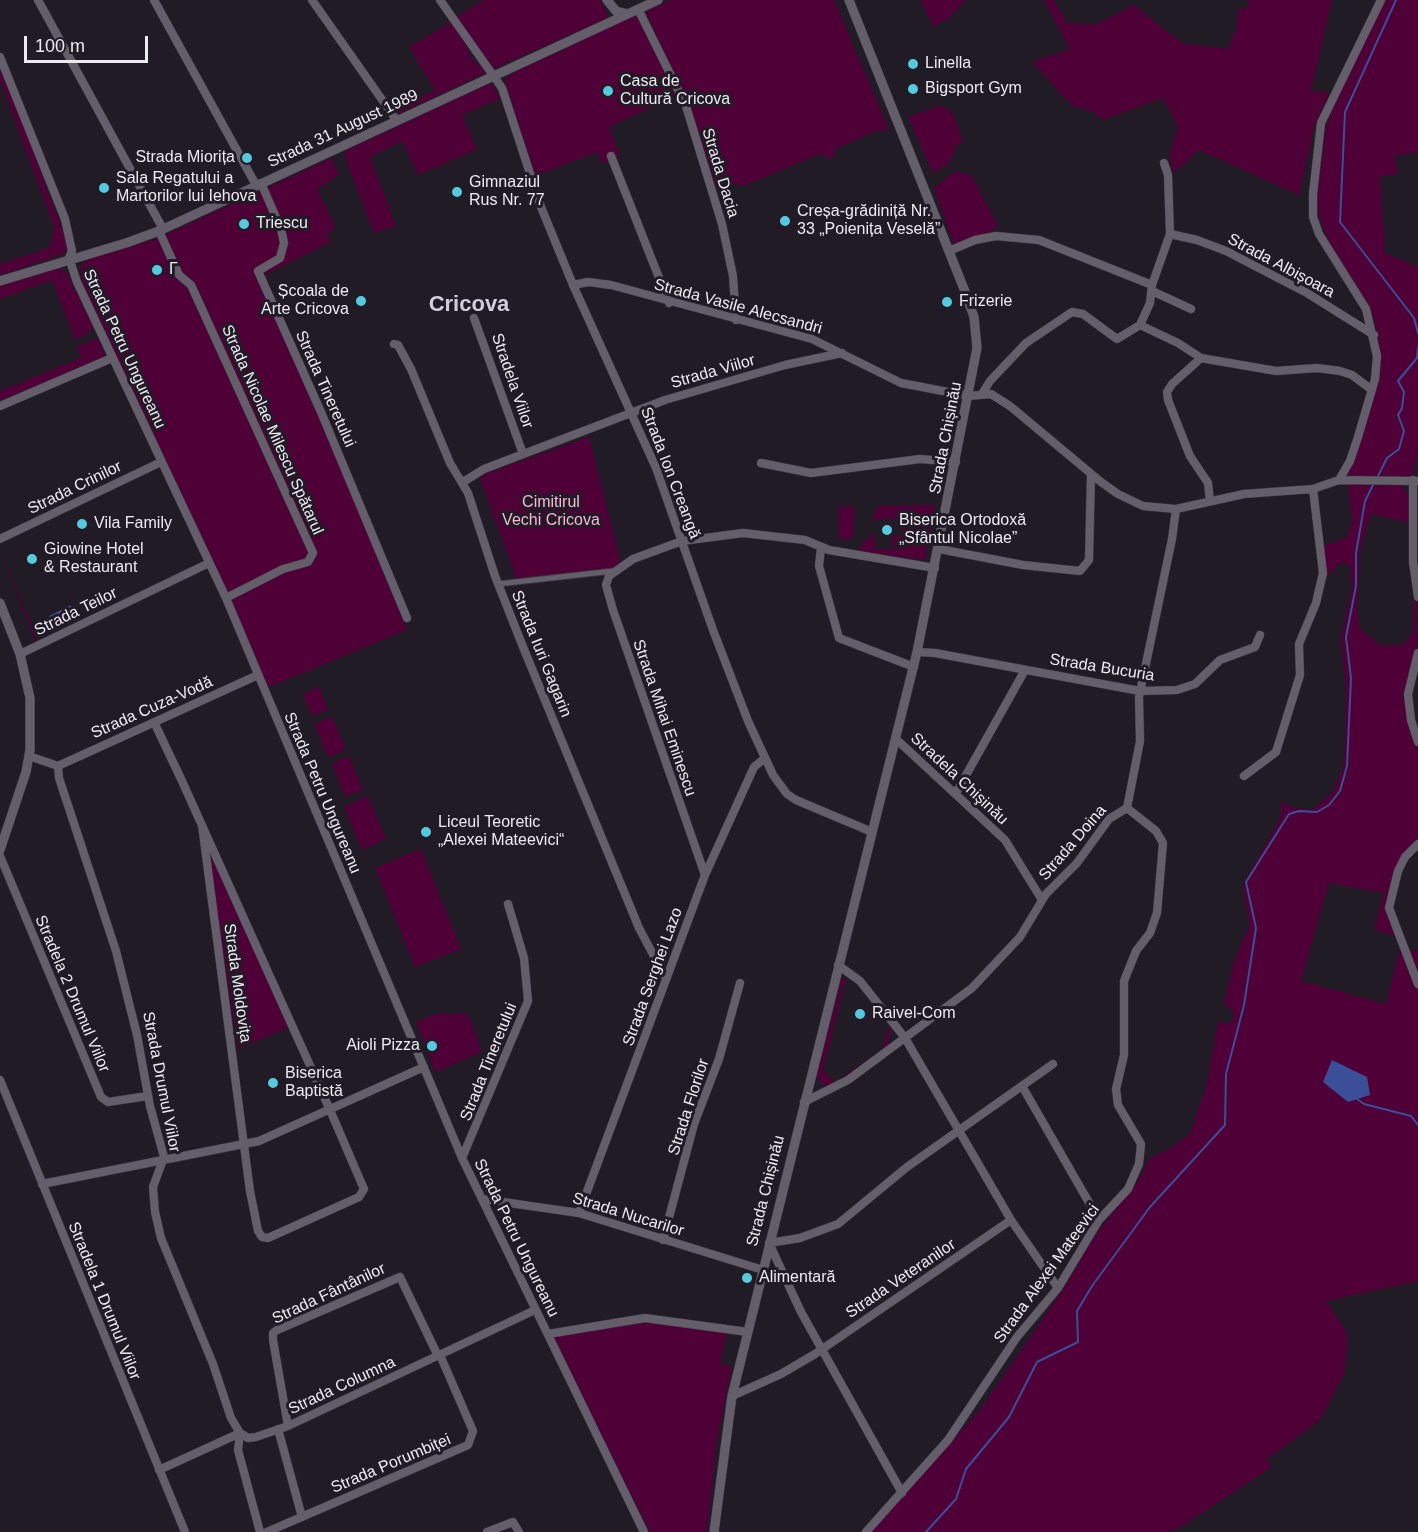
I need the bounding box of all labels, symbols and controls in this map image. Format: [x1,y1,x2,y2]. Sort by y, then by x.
scale bar [27,24,152,62]
text: 100 m [35,36,85,56]
place label: Linella [925,54,971,74]
marker: Linella [906,57,920,71]
place label: Casa de Cultură Cricova [620,72,730,110]
place label: Bigsport Gym [925,79,1022,99]
marker: Bigsport Gym [906,82,920,96]
marker: Casa de Cultură Cricova [601,84,615,98]
street label: Strada 31 August 1989 [265,86,421,172]
street label: Strada Dacia [697,126,743,220]
place label: Strada Miorița [135,148,235,168]
marker: Strada Miorița [240,151,254,165]
place label: Sala Regatului a Martorilor lui Iehova [116,169,256,207]
place label: Gimnaziul Rus Nr. 77 [469,173,545,211]
marker: Sala Regatului a Martorilor lui Iehova [97,181,111,195]
marker: Gimnaziul Rus Nr. 77 [450,185,464,199]
place label: Creșa-grădiniță Nr. 33 „Poienița Veselă” [797,202,940,240]
place label: Triescu [256,214,308,234]
marker: Creșa-grădiniță Nr. 33 „Poienița Veselă” [778,214,792,228]
marker: Triescu [237,217,251,231]
street label: Strada Albișoara [1224,230,1338,302]
place label: Г [169,260,178,280]
marker: Г [150,263,164,277]
street label: Strada Petru Ungureanu [79,266,169,432]
street label: Strada Vasile Alecsandri [652,275,824,339]
place label: Școala de Arte Cricova [261,282,349,320]
district label: Cricova [429,292,509,318]
place label: Frizerie [959,292,1012,312]
marker: Școala de Arte Cricova [354,294,368,308]
marker: Frizerie [940,295,954,309]
street label: Strada Nicolae Milescu Spătarul [217,322,327,538]
street label: Strada Tineretului [291,328,359,450]
street label: Stradela Viilor [487,331,537,431]
street label: Strada Viilor [669,351,757,393]
street label: Strada Chișinău [926,380,966,496]
street label: Strada Ion Creangă [636,404,704,542]
street label: Strada Crinilor [25,457,125,519]
park label: Cimitirul Vechi Cricova [502,493,600,531]
place label: Biserica Ortodoxă „Sfântul Nicolae” [899,511,1026,549]
place label: Vila Family [94,514,172,534]
marker: Vila Family [75,517,89,531]
marker: Biserica Ortodoxă „Sfântul Nicolae” [880,523,894,537]
place label: Giowine Hotel & Restaurant [44,540,144,578]
marker: Giowine Hotel & Restaurant [25,552,39,566]
street label: Strada Teilor [31,584,121,640]
street label: Strada Iuri Gagarin [507,588,575,720]
street label: Strada Mihai Eminescu [628,637,700,799]
street label: Strada Bucuria [1048,650,1156,686]
street label: Strada Cuza-Vodă [88,673,216,743]
street label: Strada Petru Ungureanu [279,709,365,877]
street label: Stradela Chişinău [906,729,1012,829]
street label: Strada Doina [1035,801,1111,885]
place label: Liceul Teoretic „Alexei Mateevici“ [438,813,564,851]
marker: Liceul Teoretic „Alexei Mateevici“ [419,825,433,839]
street label: Strada Serghei Lazo [619,905,687,1049]
street label: Stradela 2 Drumul Viilor [30,913,114,1075]
street label: Strada Moldovița [219,922,255,1044]
street label: Strada Tineretului [457,1000,521,1124]
place label: Raivel-Com [872,1004,956,1024]
marker: Raivel-Com [853,1007,867,1021]
street label: Strada Drumul Viilor [138,1010,184,1154]
place label: Aioli Pizza [346,1036,420,1056]
marker: Aioli Pizza [425,1039,439,1053]
street label: Strada Florilor [664,1056,714,1158]
place label: Biserica Baptistă [285,1064,343,1102]
marker: Biserica Baptistă [266,1076,280,1090]
street label: Strada Chișinău [743,1133,789,1249]
street label: Strada Petru Ungureanu [469,1156,563,1320]
street label: Strada Nucarilor [570,1189,686,1241]
street label: Strada Alexei Mateevici [990,1201,1104,1347]
street label: Stradela 1 Drumul Viilor [64,1219,144,1383]
street label: Strada Veteranilor [843,1235,959,1323]
street label: Strada Fântânilor [269,1259,389,1329]
place label: Alimentară [759,1268,835,1288]
marker: Alimentară [740,1271,754,1285]
street label: Strada Columna [286,1353,398,1419]
street label: Strada Porumbiței [328,1430,454,1498]

